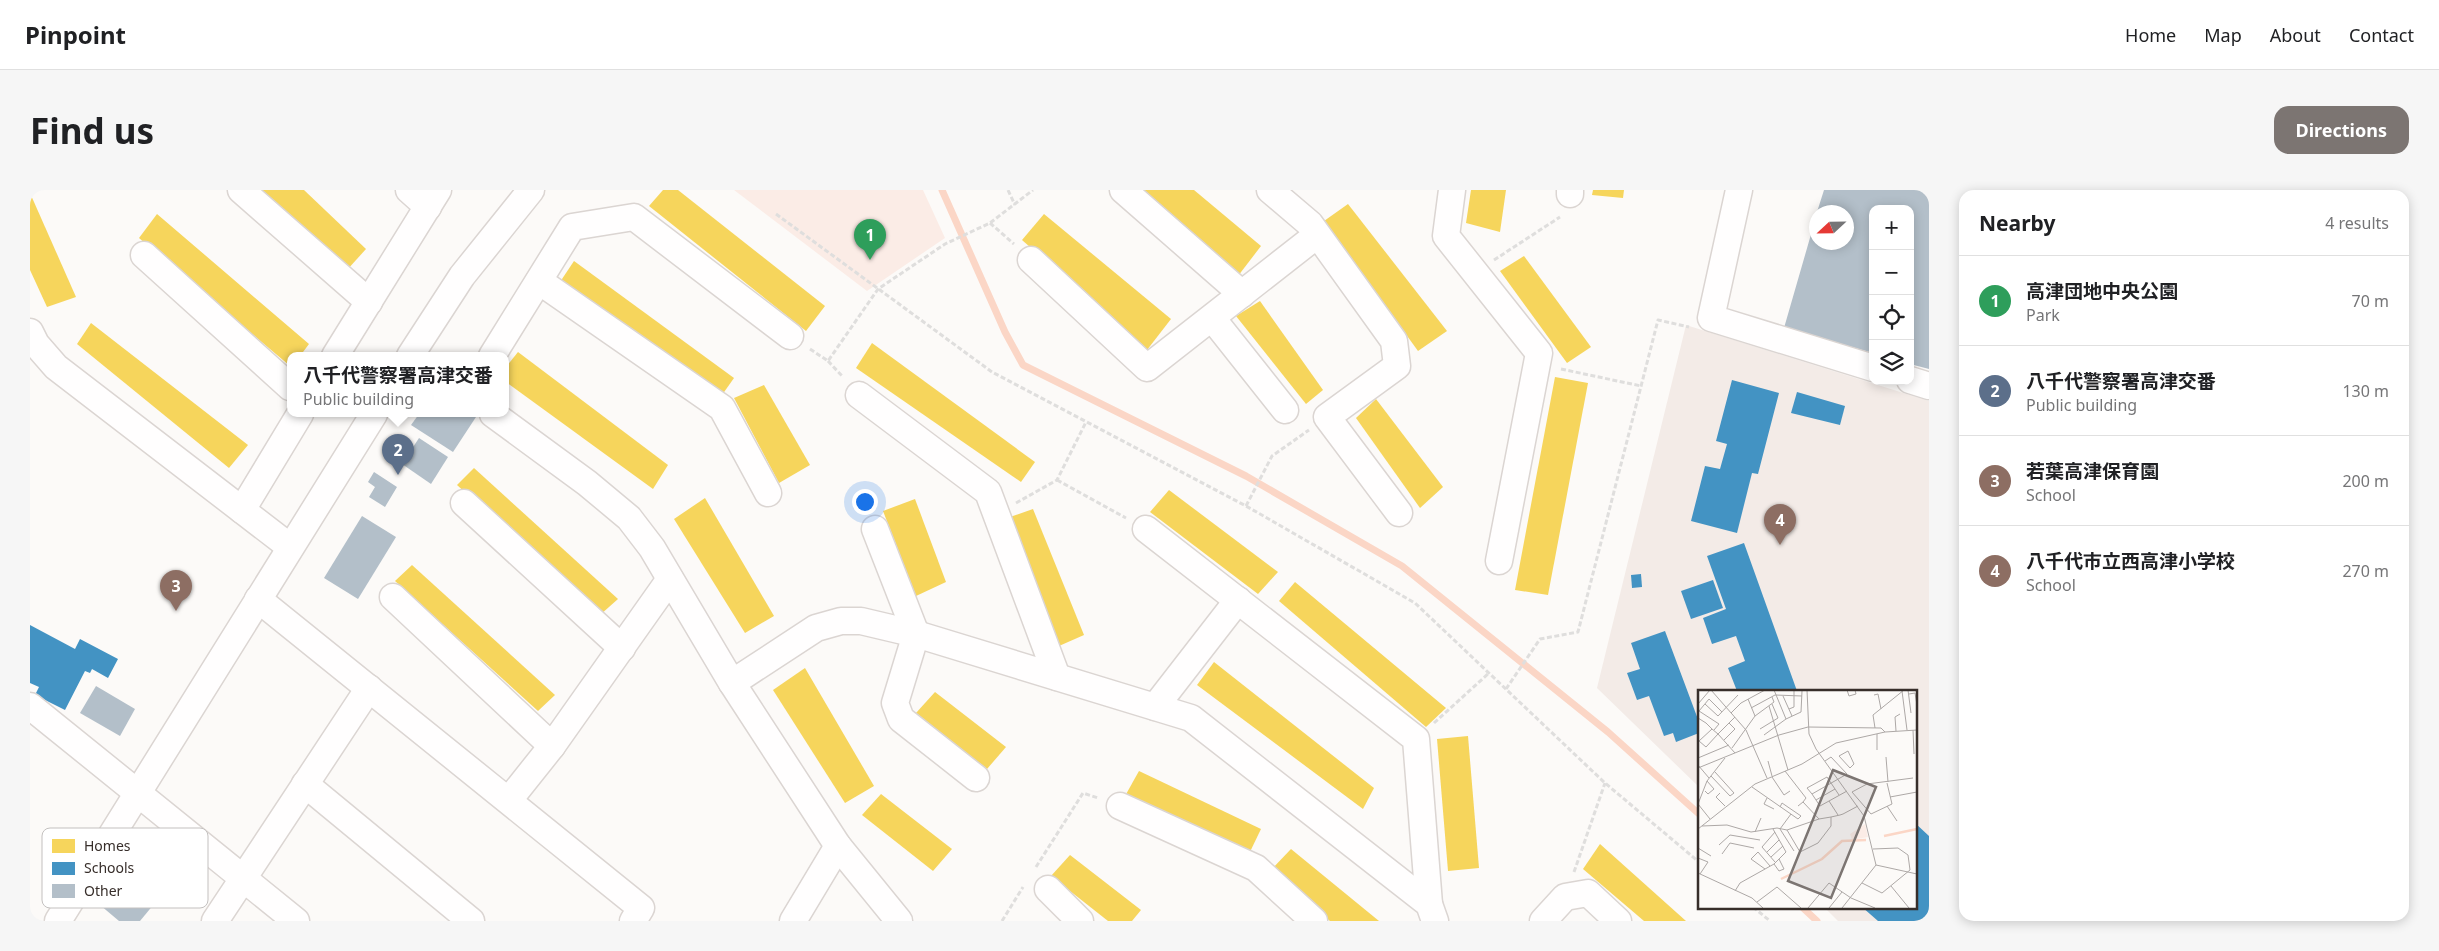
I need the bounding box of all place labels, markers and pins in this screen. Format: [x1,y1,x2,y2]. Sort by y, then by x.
pin: 1 [854,219,886,260]
pin: 2 [382,434,414,475]
pin: 4 [1764,504,1796,545]
pin: 3 [160,570,192,611]

